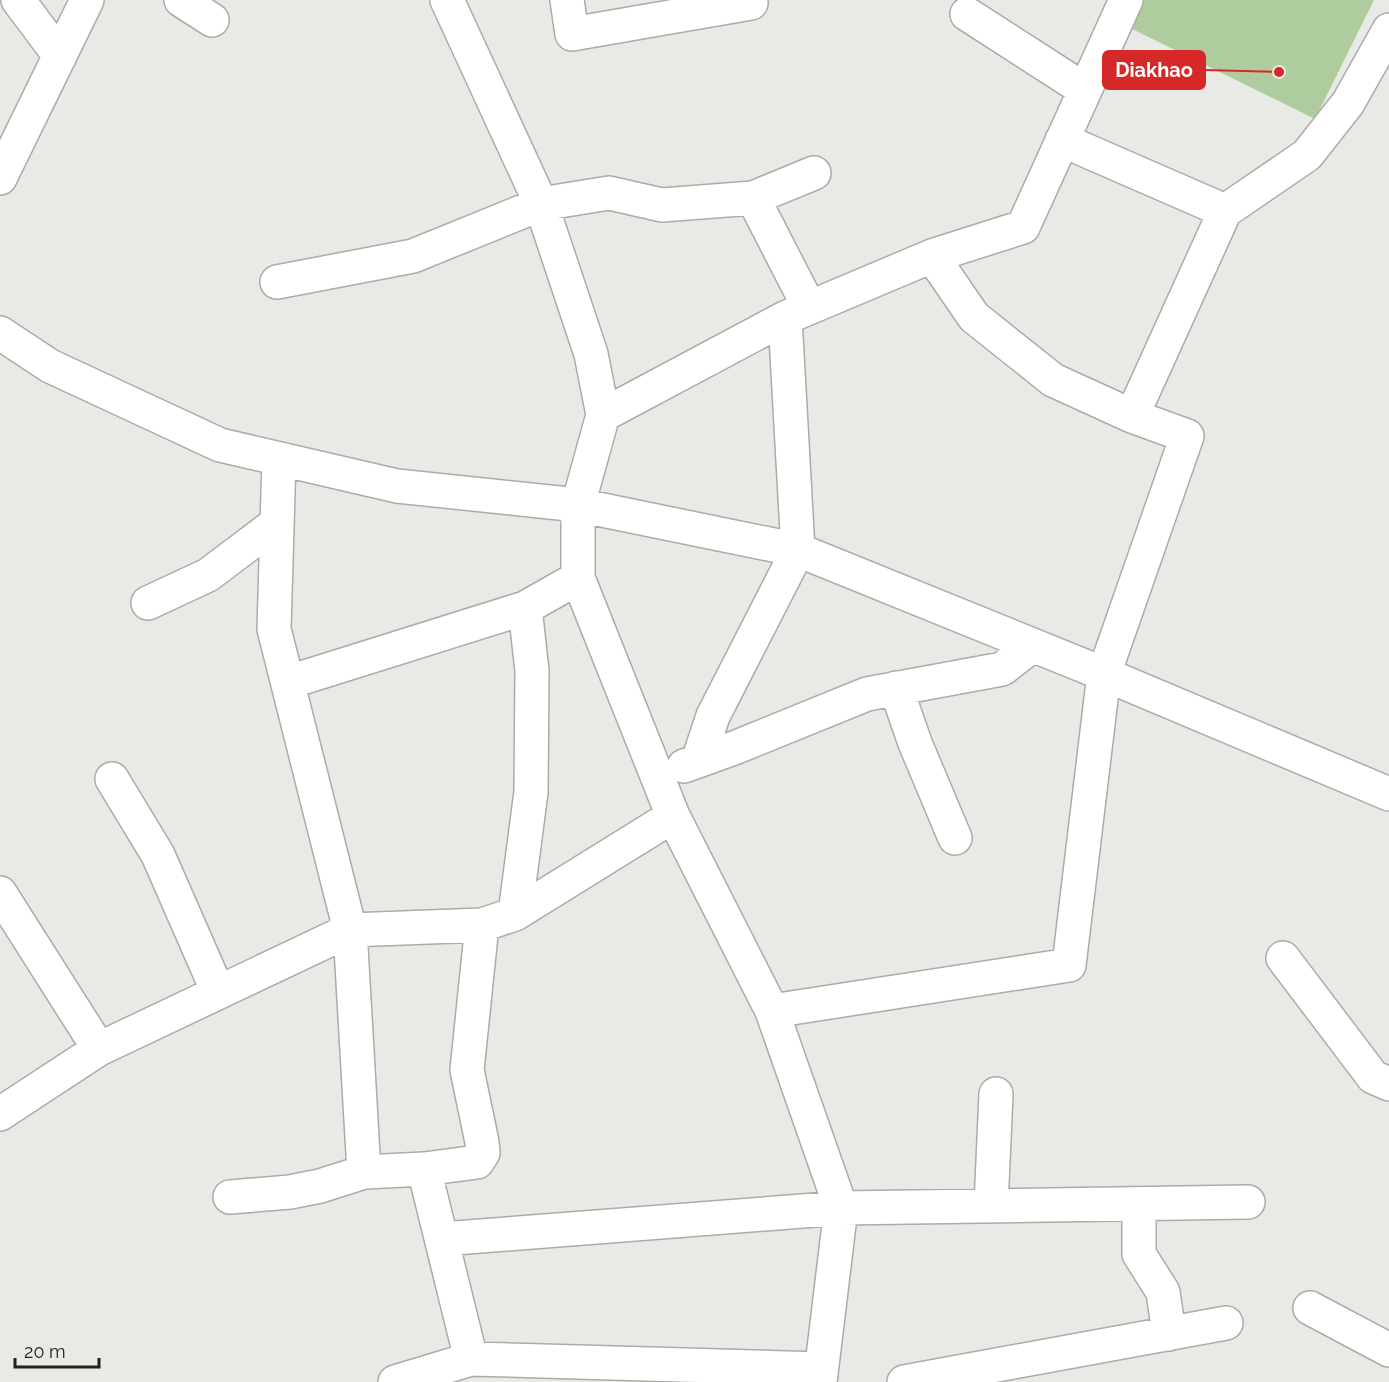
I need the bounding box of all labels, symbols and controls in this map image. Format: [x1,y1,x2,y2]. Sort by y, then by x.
callout: Diakhao [1103,51,1205,89]
text: Diakhao [1115,58,1193,82]
scale bar [15,1331,99,1369]
text: 20 m [24,1341,66,1362]

